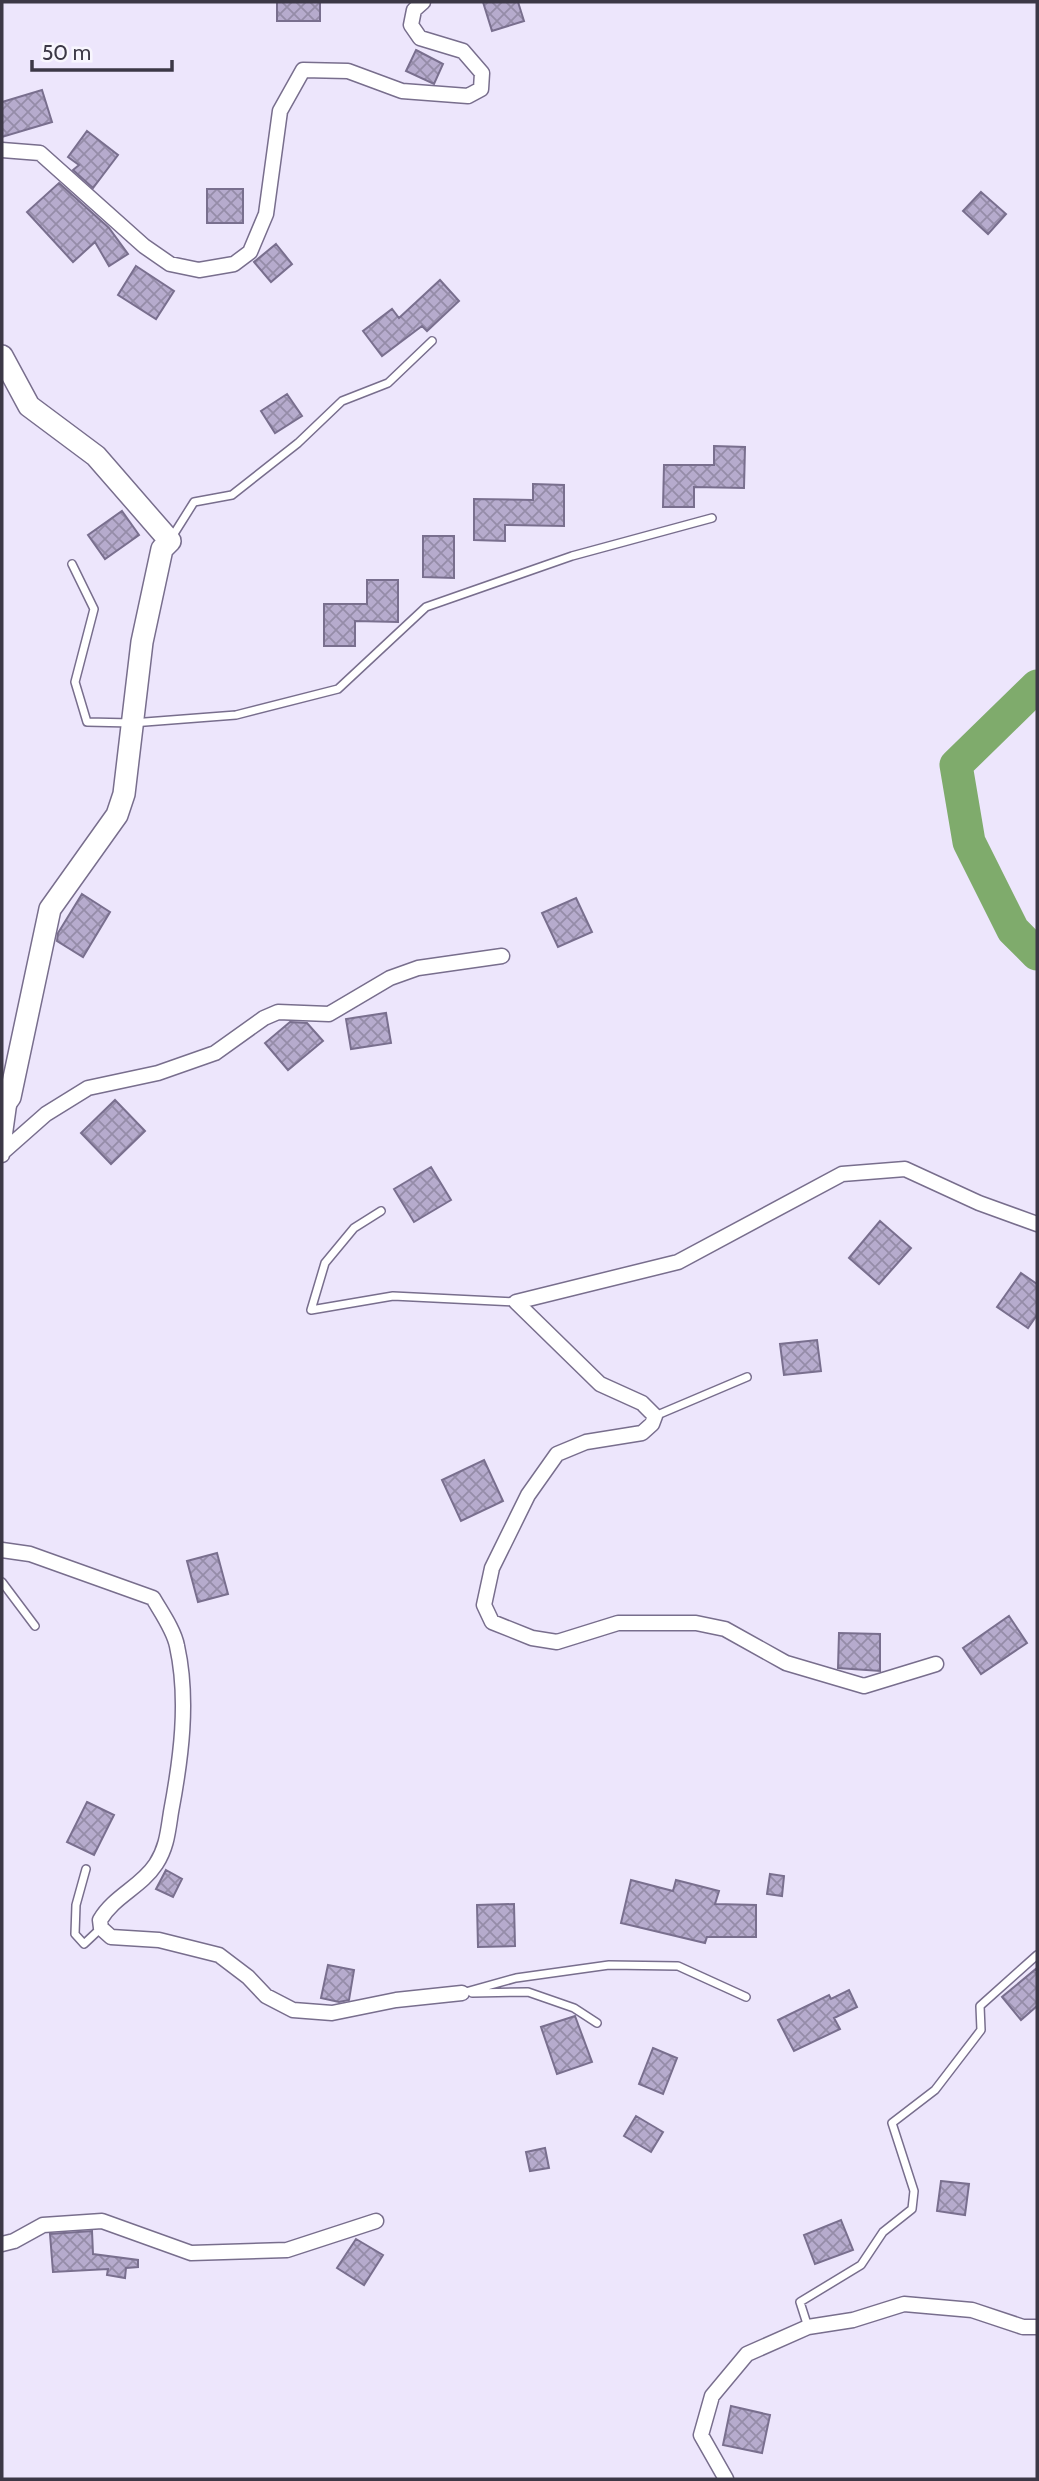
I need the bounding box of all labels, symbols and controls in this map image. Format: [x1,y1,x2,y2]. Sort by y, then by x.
scale bar [32,28,172,72]
text: 50 m [42,40,91,65]

